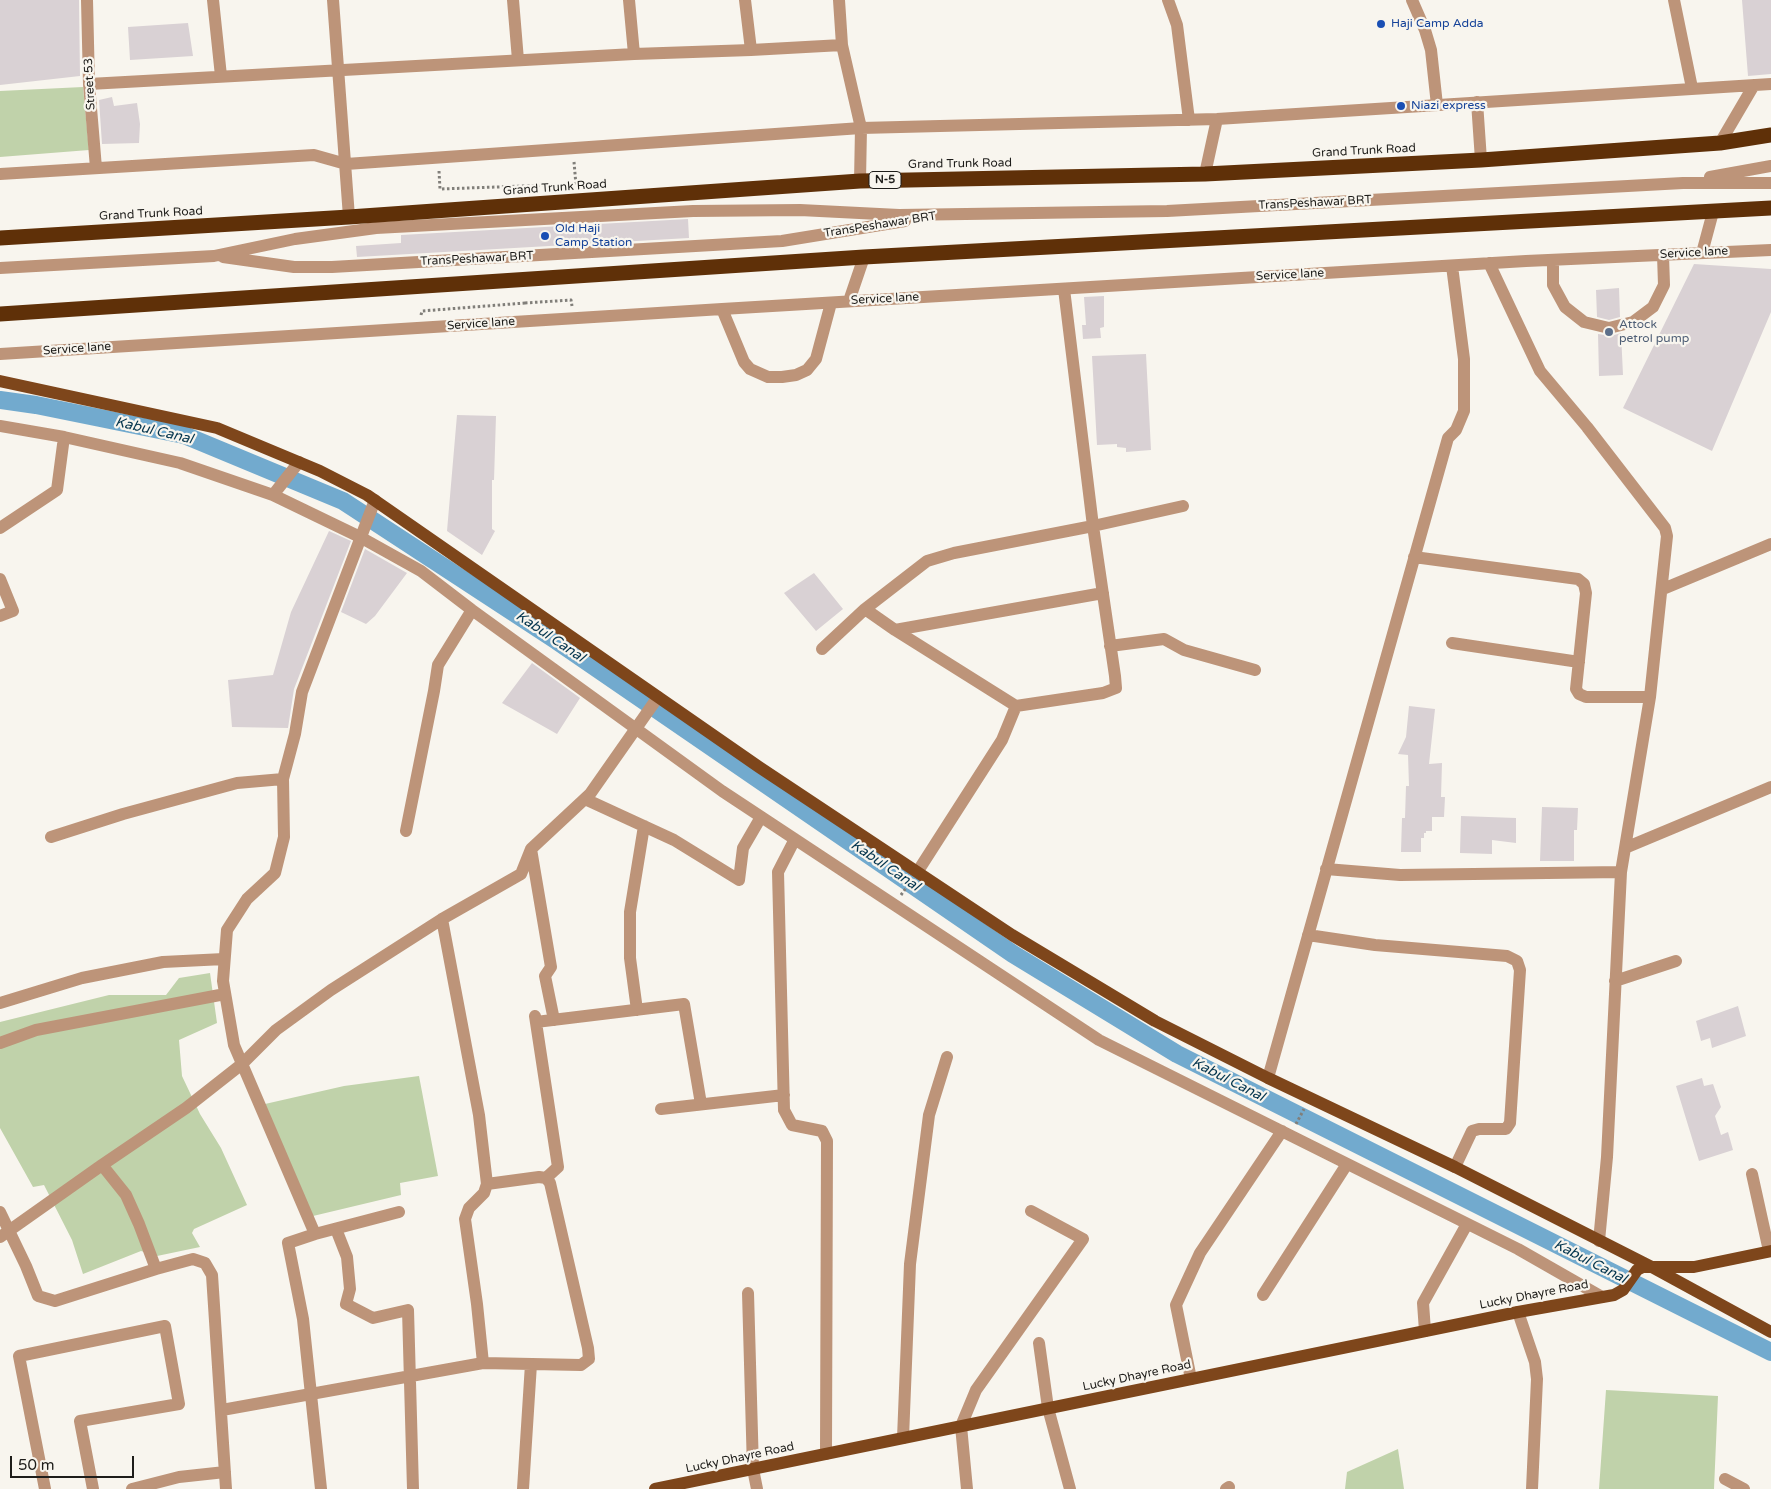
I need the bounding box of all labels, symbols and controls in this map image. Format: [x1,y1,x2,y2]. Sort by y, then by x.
place label: Haji Camp Adda [1391,17,1483,31]
marker: Haji Camp Adda [1375,18,1387,30]
street label: Street 53 [81,57,99,111]
place label: Niazi express [1411,99,1486,113]
marker: Niazi express [1395,100,1407,112]
street label: Grand Trunk Road [1312,141,1416,161]
street label: Grand Trunk Road [908,156,1012,172]
road number: N-5 [869,172,901,188]
street label: Grand Trunk Road [503,177,607,199]
street label: TransPeshawar BRT [1258,193,1372,213]
street label: Grand Trunk Road [99,204,203,224]
street label: TransPeshawar BRT [823,209,937,241]
place label: Old Haji Camp Station [555,222,632,250]
marker: Old Haji Camp Station [539,230,551,242]
street label: Service lane [1660,244,1728,262]
street label: TransPeshawar BRT [420,249,534,269]
street label: Service lane [1256,266,1324,284]
street label: Service lane [851,290,919,308]
street label: Service lane [446,314,516,334]
place label: Attock petrol pump [1619,318,1689,346]
marker: Attock petrol pump [1603,326,1615,338]
street label: Service lane [42,339,112,359]
water label: Kabul Canal [114,414,194,448]
water label: Kabul Canal [512,608,588,666]
water label: Kabul Canal [847,837,923,895]
water label: Kabul Canal [1189,1055,1267,1105]
water label: Kabul Canal [1551,1237,1629,1287]
street label: Lucky Dhayre Road [1478,1277,1590,1313]
street label: Lucky Dhayre Road [1081,1357,1193,1395]
street label: Lucky Dhayre Road [684,1439,796,1477]
scale bar [12,1446,136,1478]
text: 50 m [18,1456,55,1474]

